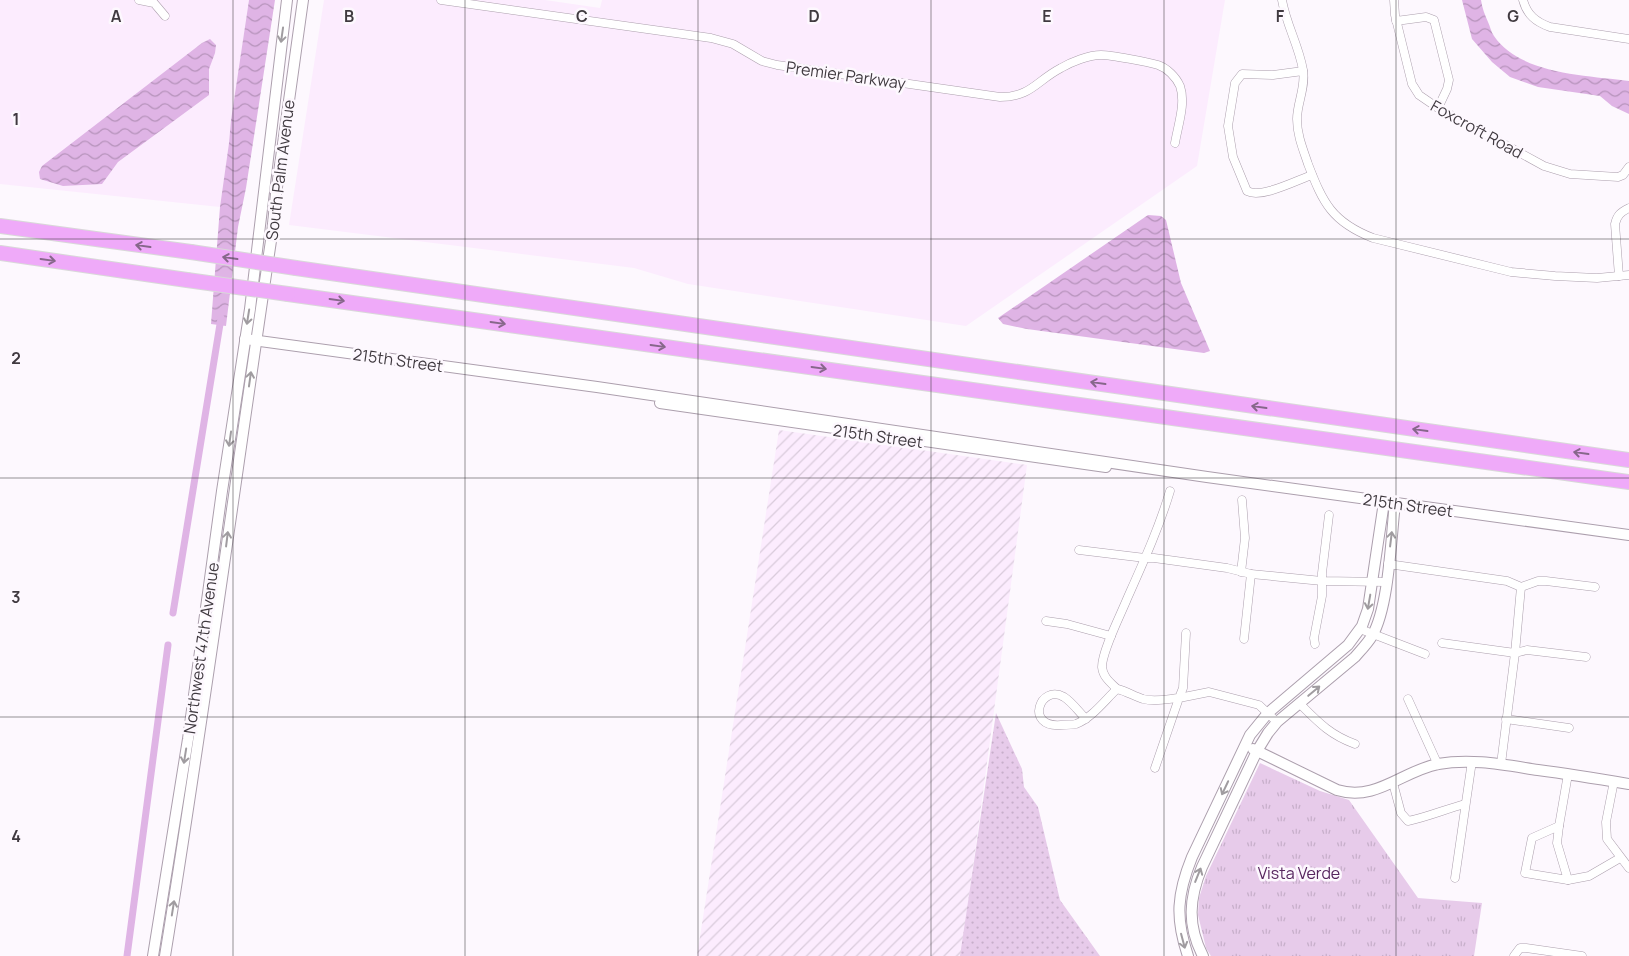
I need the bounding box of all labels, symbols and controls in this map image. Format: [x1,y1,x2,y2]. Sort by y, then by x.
text: A [111,5,122,27]
text: B [344,5,354,27]
text: C [576,5,588,27]
text: D [808,5,820,27]
text: E [1042,5,1052,27]
text: F [1276,5,1285,27]
text: G [1507,5,1519,27]
one-way arrow [277,27,287,43]
street label: Premier Parkway [785,56,908,94]
street label: Foxcroft Road [1427,95,1527,163]
street label: South Palm Avenue [260,98,300,242]
text: 1 [12,108,20,130]
one-way arrow [135,240,151,250]
one-way arrow [222,253,238,263]
one-way arrow [40,255,56,265]
one-way arrow [328,296,344,306]
one-way arrow [243,309,253,325]
one-way arrow [489,318,505,328]
one-way arrow [650,341,666,351]
street label: 215th Street [352,343,444,377]
text: 2 [11,347,21,369]
one-way arrow [811,363,827,373]
one-way arrow [246,371,256,387]
one-way arrow [1091,378,1107,388]
one-way arrow [1251,401,1267,411]
street label: 215th Street [832,419,924,453]
one-way arrow [1412,424,1428,434]
one-way arrow [224,431,234,447]
one-way arrow [1573,448,1589,458]
street label: 215th Street [1362,488,1454,522]
one-way arrow [1386,531,1396,547]
one-way arrow [223,532,233,548]
street label: Northwest 47th Avenue [178,561,224,735]
text: 3 [11,586,21,608]
one-way arrow [1364,593,1373,609]
one-way arrow [1307,685,1320,697]
one-way arrow [180,748,190,764]
one-way arrow [1220,780,1229,795]
text: 4 [11,825,21,847]
park label: Vista Verde [1258,862,1340,884]
one-way arrow [1194,868,1204,883]
one-way arrow [168,900,178,916]
one-way arrow [1179,932,1188,948]

